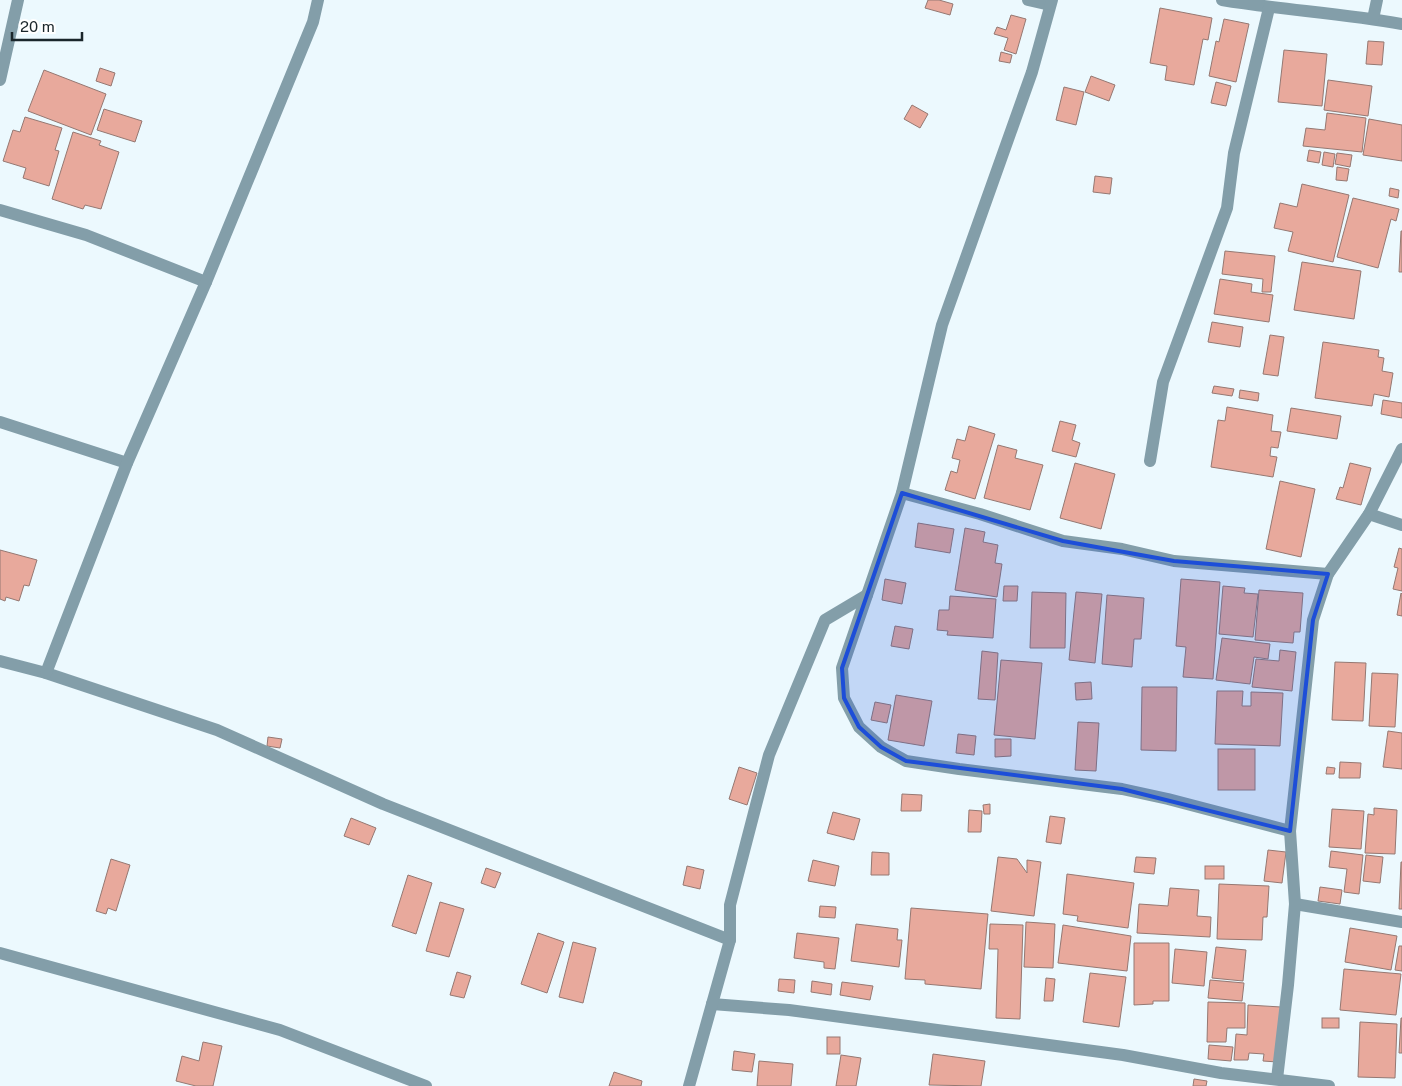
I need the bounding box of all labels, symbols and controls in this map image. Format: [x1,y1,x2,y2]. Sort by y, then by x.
scale bar [12,10,82,42]
text: 20 m [20,18,55,35]

